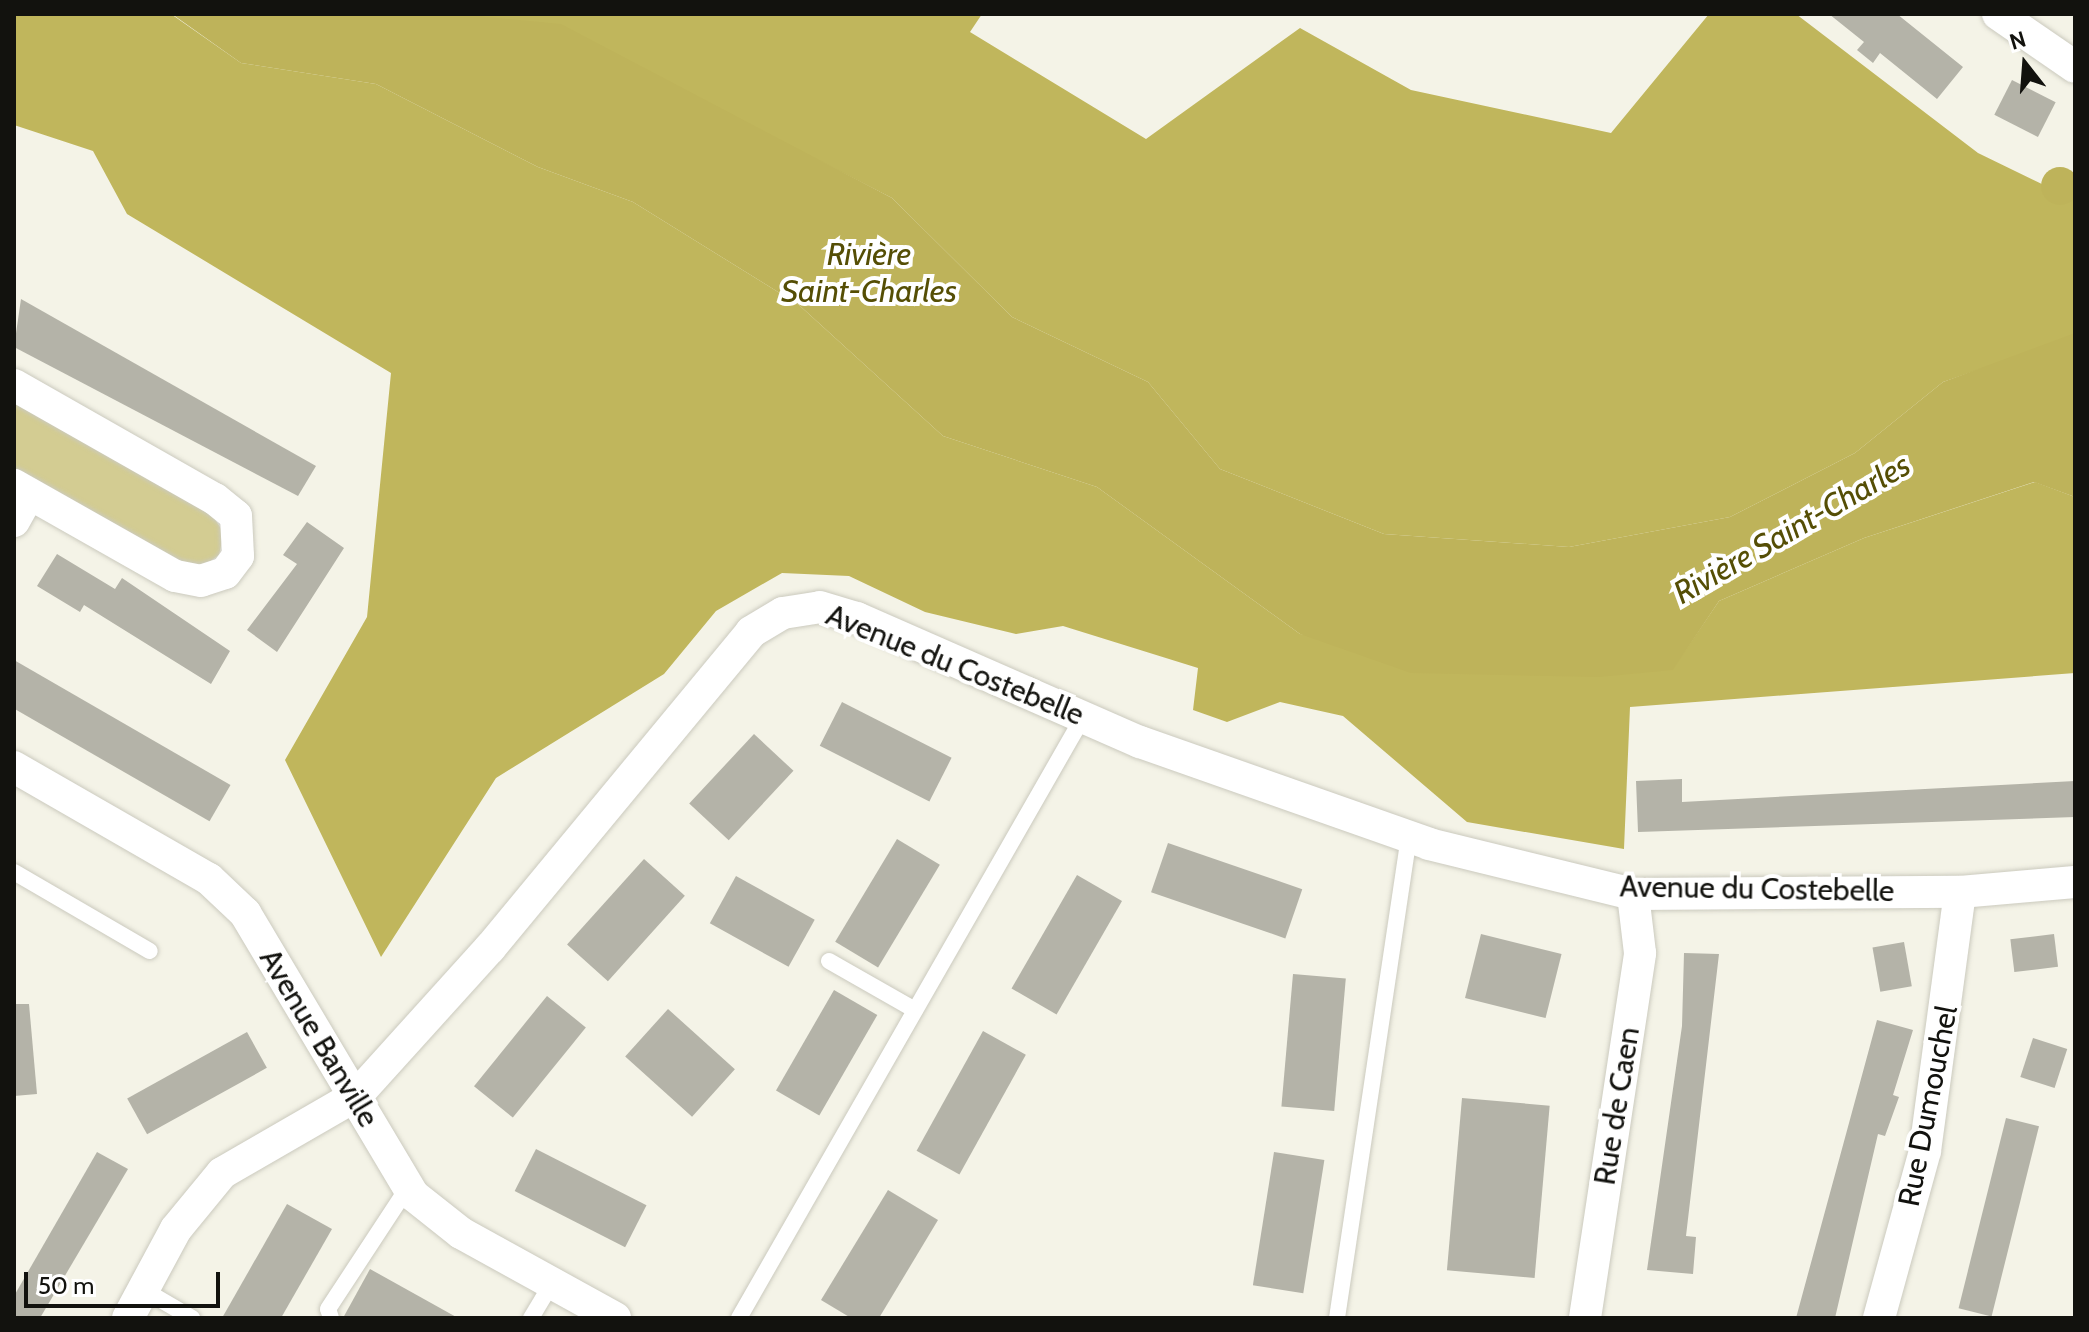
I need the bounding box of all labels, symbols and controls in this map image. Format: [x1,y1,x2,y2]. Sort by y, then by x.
north arrow [1985,24,2065,104]
text: N [2006,25,2029,56]
water label: Rivière Saint-Charles [781,236,957,311]
water label: Rivière Saint-Charles [1667,446,1917,612]
street label: Avenue du Costebelle [821,597,1089,733]
street label: Avenue du Costebelle [1619,869,1895,909]
street label: Avenue Banville [252,943,386,1133]
street label: Rue Dumouchel [1891,1003,1965,1209]
street label: Rue de Caen [1587,1025,1647,1187]
scale bar [28,1256,224,1306]
text: 50 m [38,1271,94,1300]

